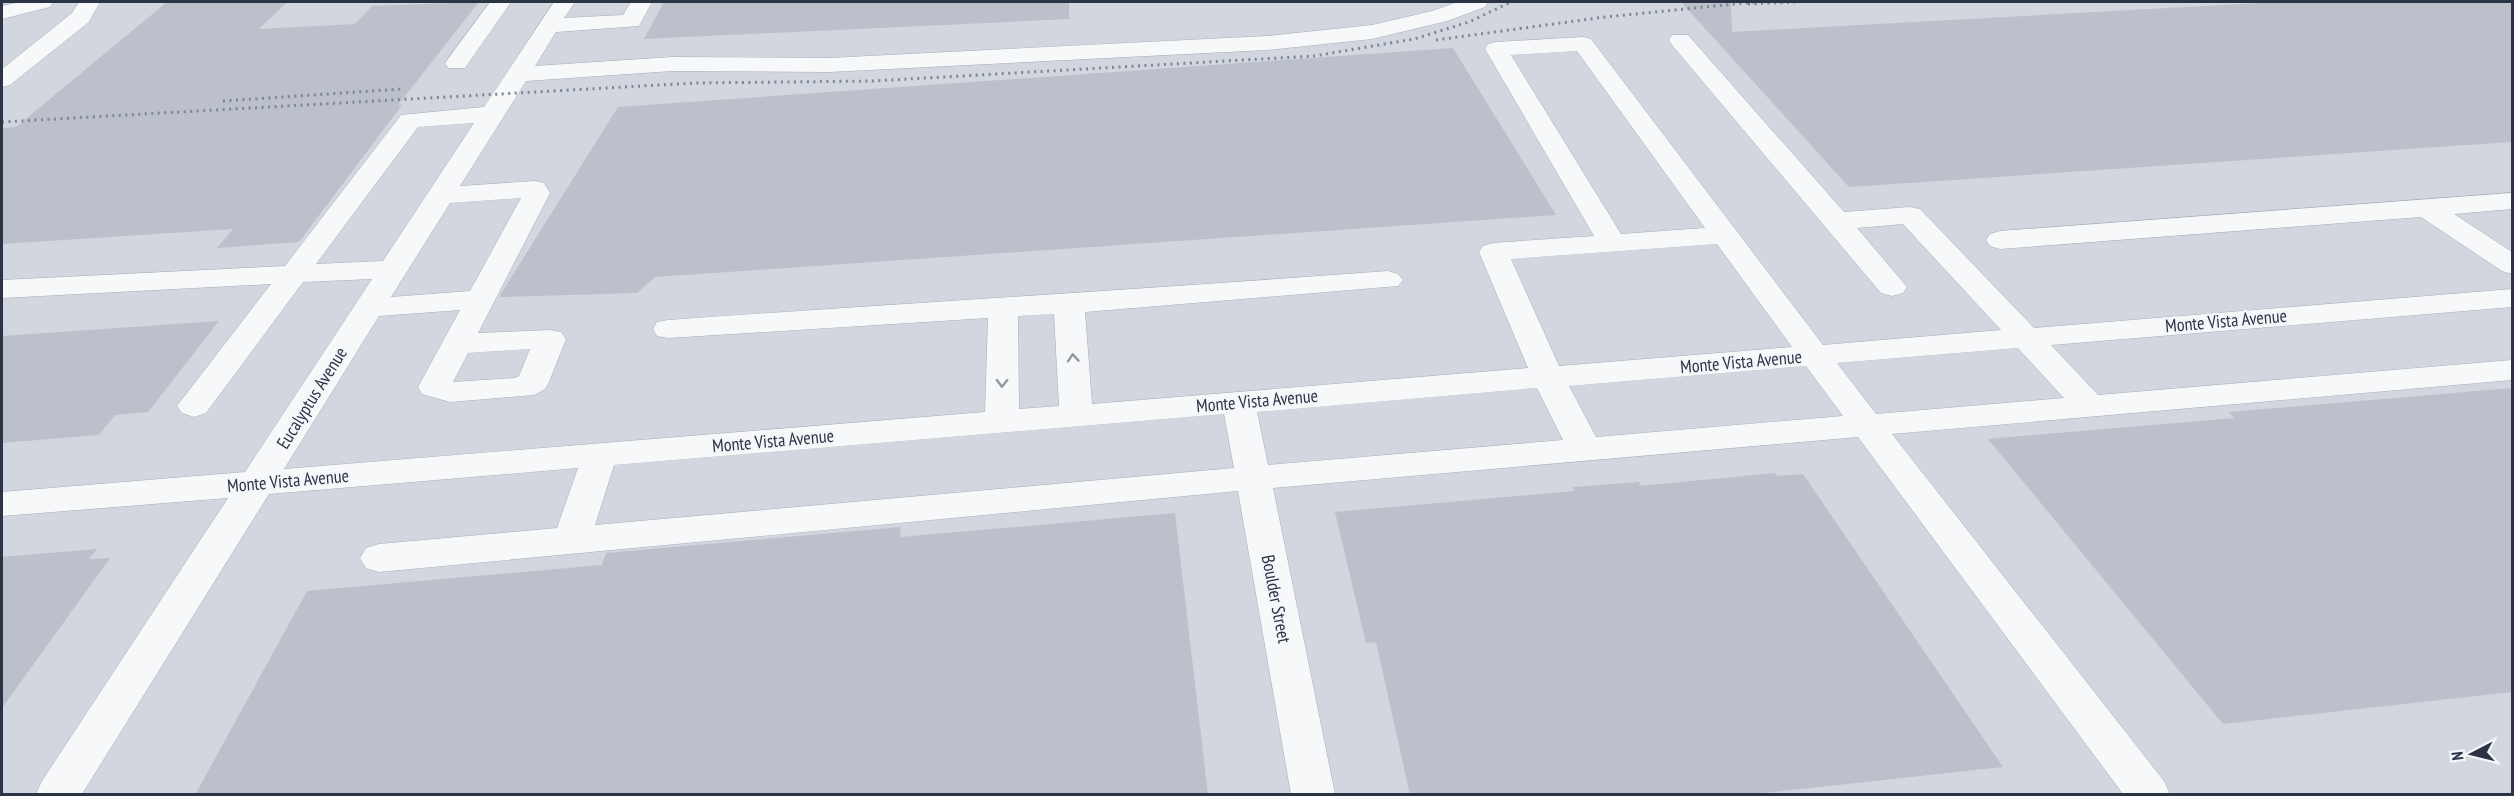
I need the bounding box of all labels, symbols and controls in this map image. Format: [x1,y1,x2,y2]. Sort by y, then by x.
street label: Monte Vista Avenue [2164,304,2288,337]
street label: Eucalyptus Avenue [271,343,352,453]
street label: Monte Vista Avenue [1679,345,1803,378]
one-way arrow [1066,353,1079,362]
one-way arrow [996,378,1008,387]
street label: Monte Vista Avenue [1195,384,1319,417]
street label: Monte Vista Avenue [711,424,835,457]
street label: Monte Vista Avenue [226,464,350,497]
street label: Boulder Street [1257,553,1296,645]
north arrow [2442,724,2502,784]
text: N [2447,750,2468,761]

